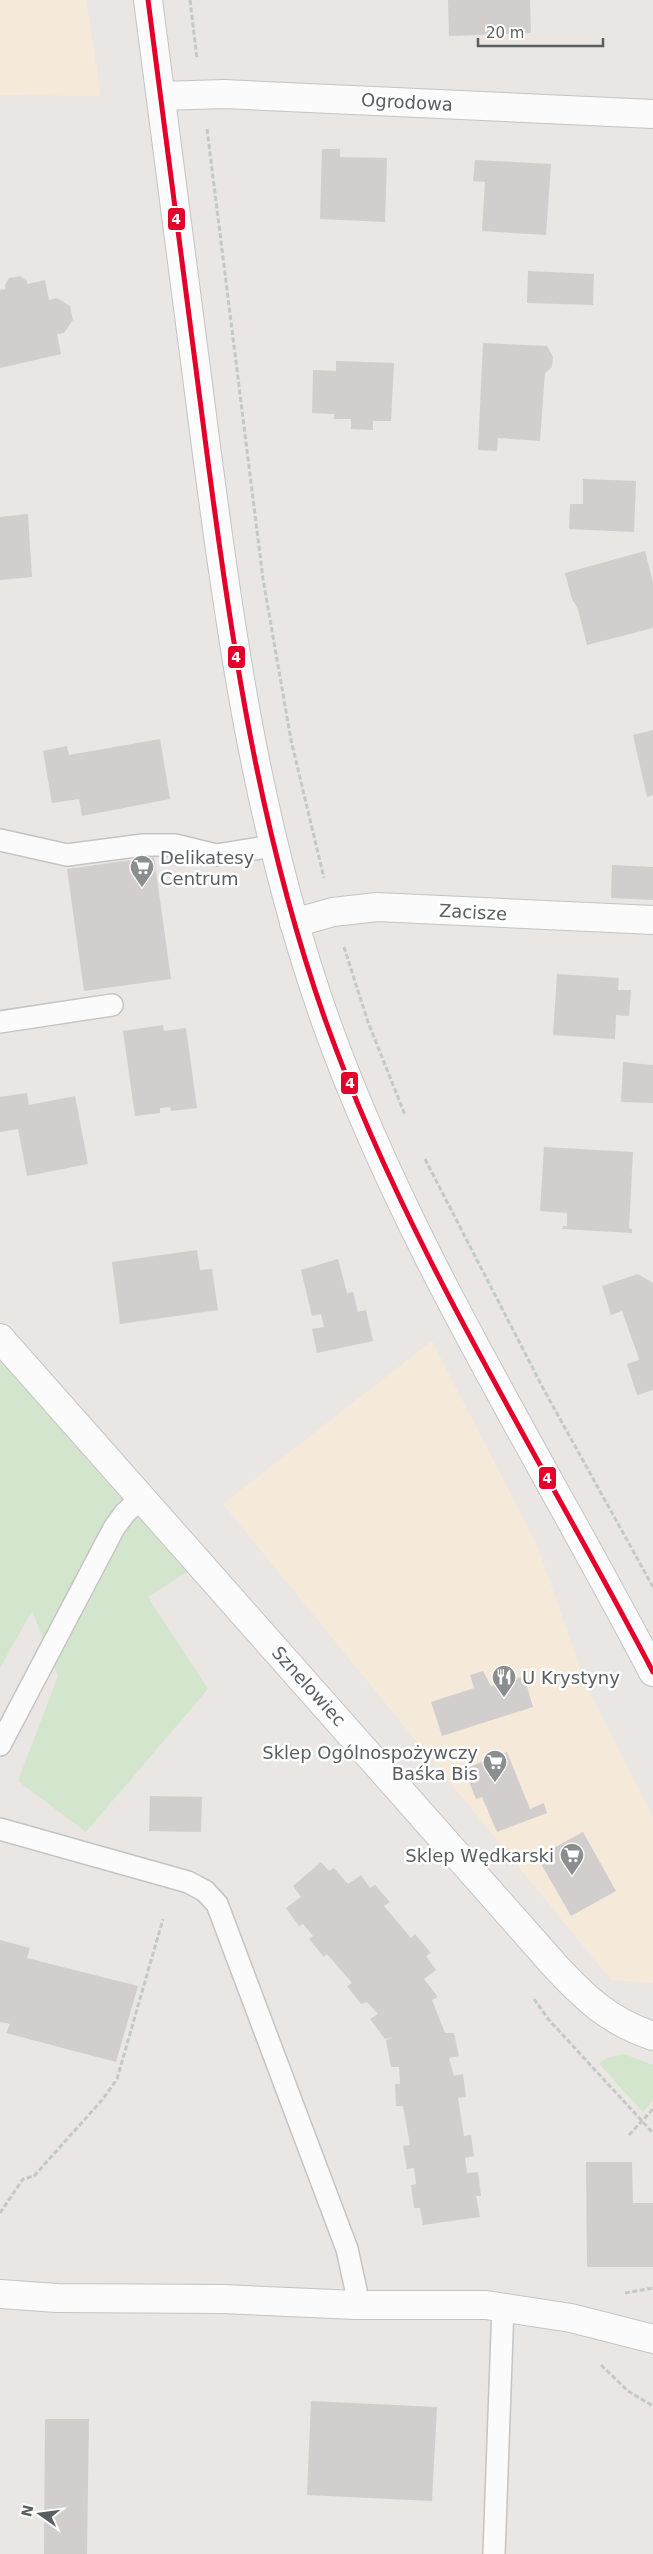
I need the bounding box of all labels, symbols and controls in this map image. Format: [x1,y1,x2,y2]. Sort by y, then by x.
scale bar [478,15,603,47]
text: 20 m [486,24,524,42]
street label: Ogrodowa [361,89,453,115]
line badge: 4 [167,207,186,231]
text: 4 [171,211,181,227]
line badge: 4 [227,645,246,669]
text: 4 [231,649,241,665]
place label: Delikatesy Centrum [160,847,255,889]
supermarket icon: Delikatesy Centrum [129,854,155,888]
street label: Zacisze [438,900,508,924]
line badge: 4 [340,1071,359,1095]
text: 4 [345,1075,355,1091]
line badge: 4 [538,1466,557,1490]
text: 4 [542,1470,552,1486]
street label: Sznelowiec [268,1642,350,1730]
restaurant icon: U Krystyny [491,1664,517,1698]
place label: U Krystyny [522,1667,620,1688]
place label: Sklep Ogólnospożywczy Baśka Bis [262,1742,478,1784]
supermarket icon: Sklep Ogólnospożywczy Baśka Bis [482,1749,508,1783]
supermarket icon: Sklep Wędkarski [559,1842,585,1876]
place label: Sklep Wędkarski [405,1845,554,1866]
north arrow [15,2489,65,2539]
text: N [18,2503,37,2518]

